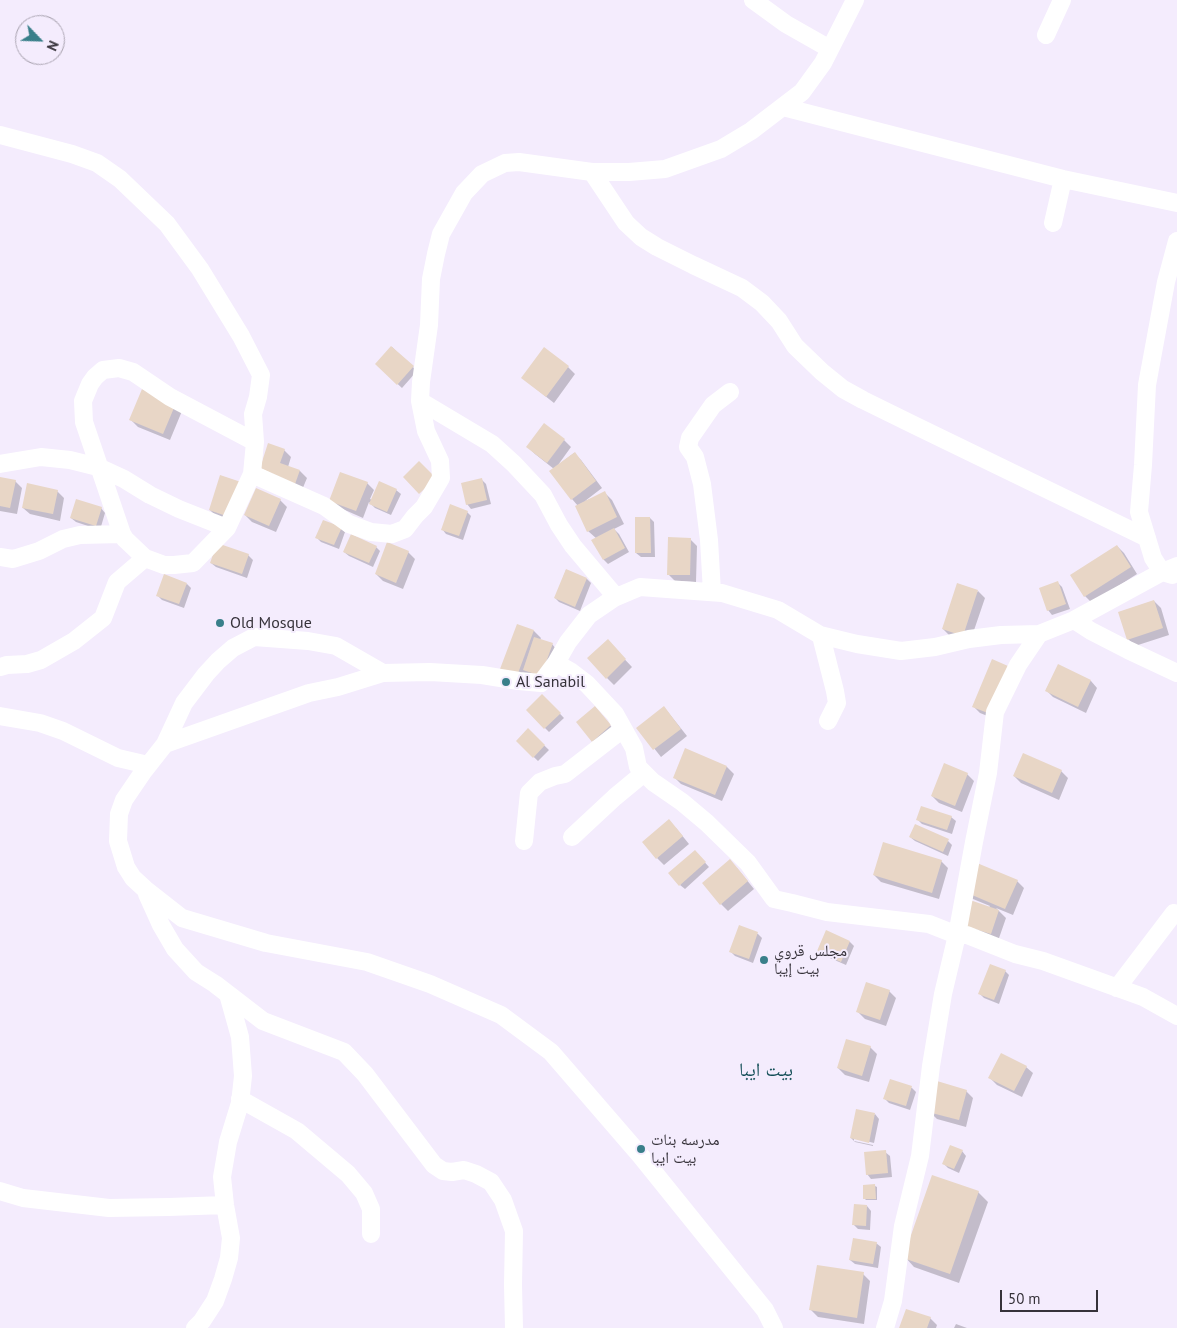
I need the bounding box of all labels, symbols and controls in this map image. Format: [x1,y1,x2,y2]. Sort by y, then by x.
north arrow [15,15,65,65]
text: N [43,38,63,54]
place label: Old Mosque [230,613,312,633]
marker: Old Mosque [214,617,226,629]
place label: Al Sanabil [516,672,585,692]
marker: Al Sanabil [500,676,512,688]
place label: مجلس قروي بيت إيبا [774,941,847,979]
marker: مجلس قروي بيت إيبا [758,954,770,966]
district label: بيت ايبا [739,1060,793,1082]
place label: مدرسه بنات بيت ايبا [651,1130,720,1168]
marker: مدرسه بنات بيت ايبا [635,1143,647,1155]
scale bar [1002,1280,1100,1312]
text: 50 m [1008,1289,1041,1308]

